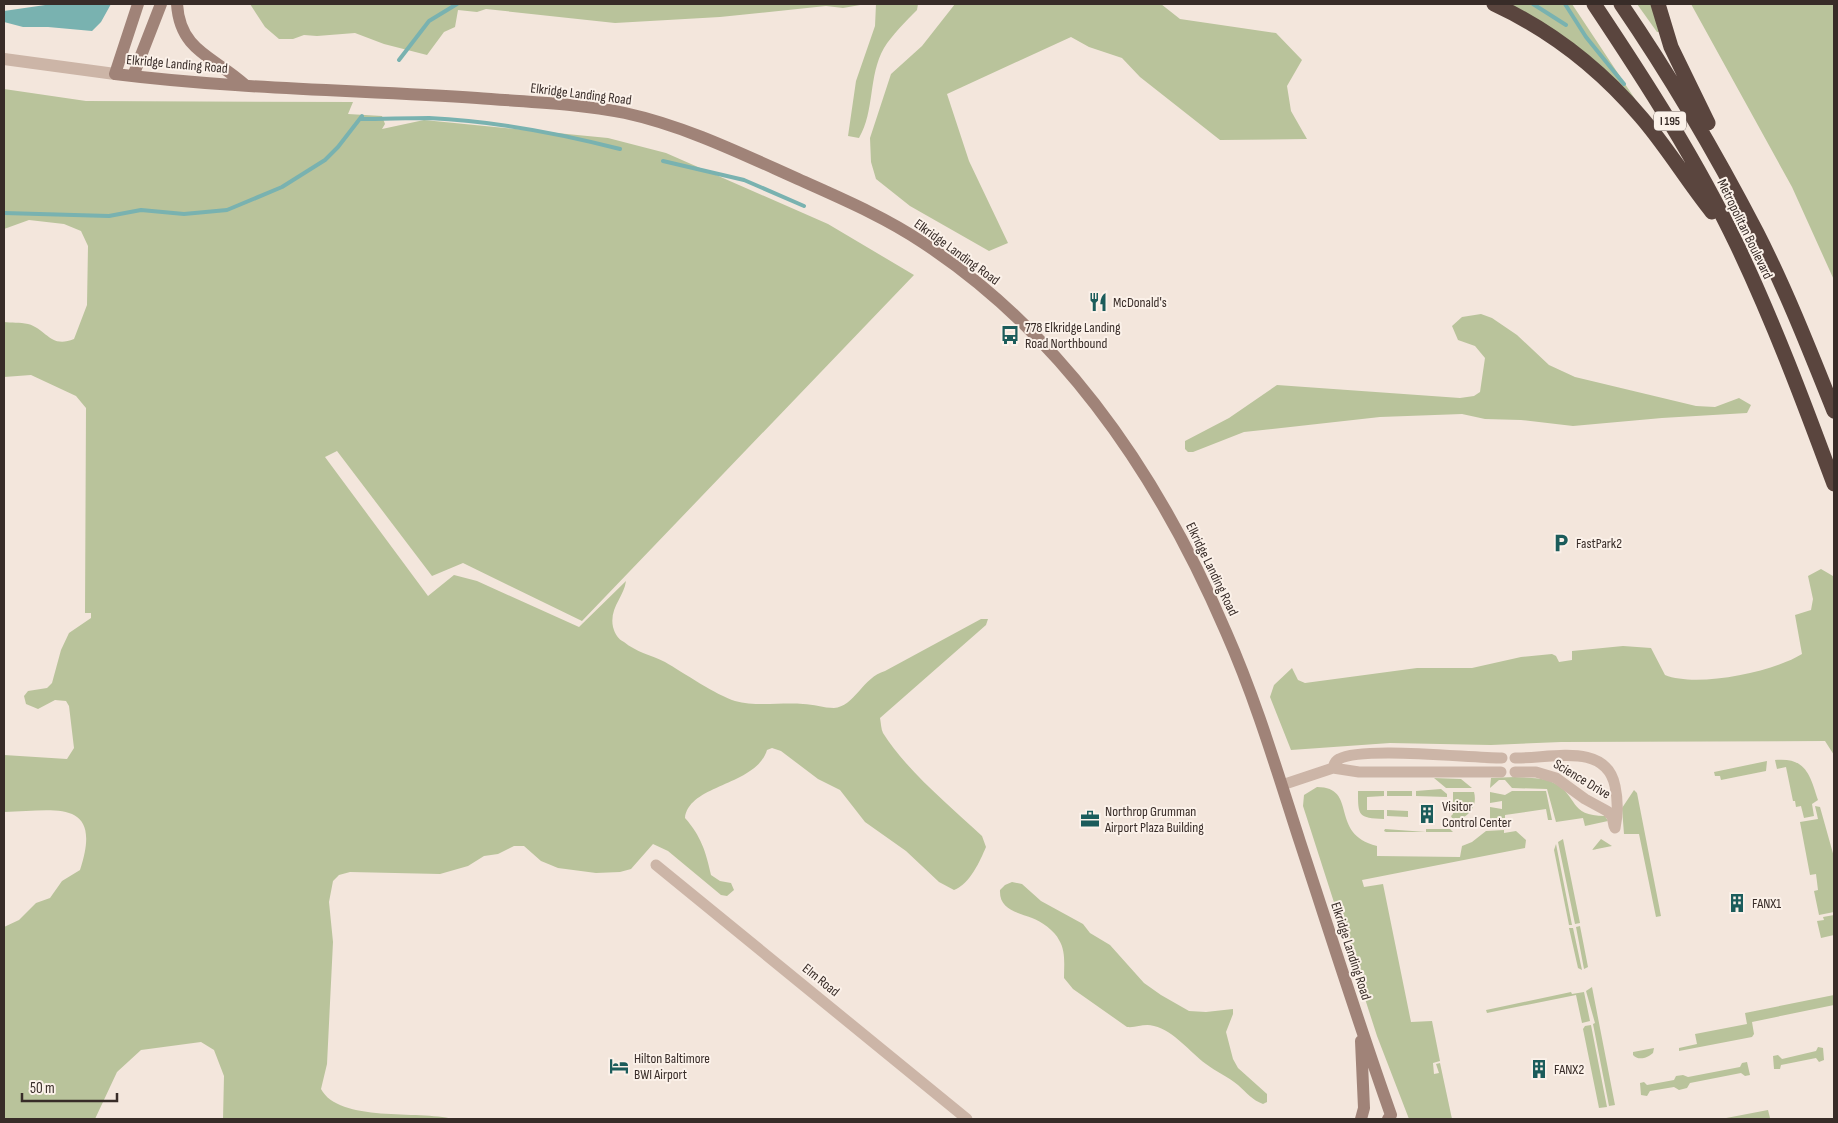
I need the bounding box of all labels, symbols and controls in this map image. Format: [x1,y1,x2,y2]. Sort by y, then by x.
street label: Elkridge Landing Road [126,51,229,77]
street label: Elkridge Landing Road [529,79,633,109]
road number: I 195 [1654,112,1686,130]
street label: Metropolitan Boulevard [1713,176,1777,282]
street label: Elkridge Landing Road [911,215,1003,289]
restaurant icon: McDonald's [1087,291,1109,313]
place label: McDonald's [1113,294,1167,311]
place label: 778 Elkridge Landing Road Northbound [1025,319,1121,352]
bus stop icon: 778 Elkridge Landing Road Northbound [999,324,1021,346]
street label: Elkridge Landing Road [1182,520,1242,619]
parking icon: FastPark2 [1550,532,1572,554]
place label: FastPark2 [1576,535,1622,552]
street label: Science Drive [1550,755,1614,803]
place label: Visitor Control Center [1442,798,1511,831]
place label: Northrop Grumman Airport Plaza Building [1104,803,1204,836]
building icon: Visitor Control Center [1416,803,1438,825]
office icon: Northrop Grumman Airport Plaza Building [1079,808,1101,830]
building icon: FANX1 [1726,892,1748,914]
place label: FANX1 [1752,895,1781,912]
street label: Elkridge Landing Road [1327,900,1375,1002]
street label: Elm Road [799,960,843,1000]
place label: Hilton Baltimore BWI Airport [634,1050,710,1083]
hotel icon: Hilton Baltimore BWI Airport [608,1055,630,1077]
building icon: FANX2 [1528,1058,1550,1080]
place label: FANX2 [1554,1061,1584,1078]
scale bar [22,1070,118,1102]
text: 50 m [30,1079,55,1098]

